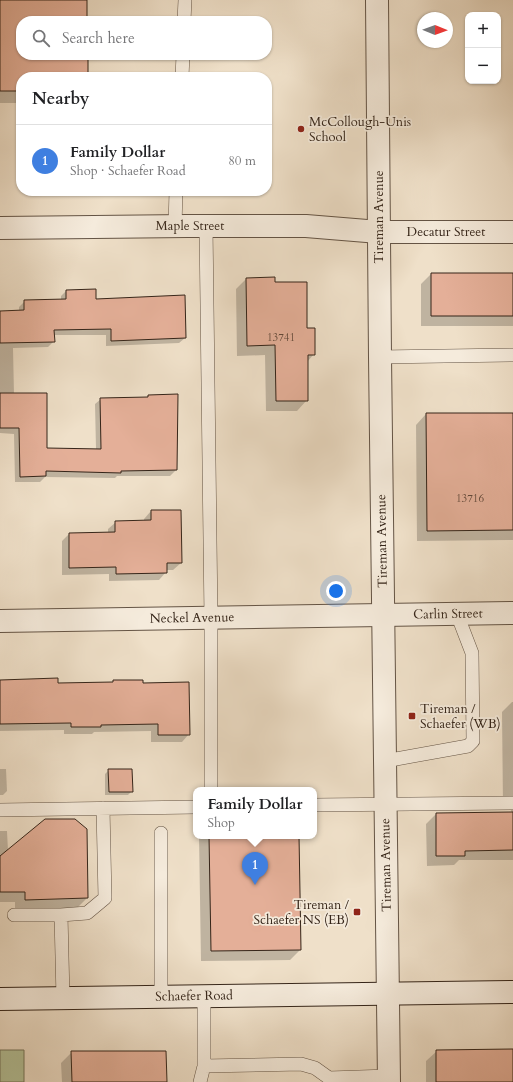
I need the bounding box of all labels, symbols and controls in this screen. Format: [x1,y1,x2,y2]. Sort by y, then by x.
north arrow [417,12,453,48]
map controls [465,12,501,84]
button: + [465,12,501,48]
search box [16,16,272,60]
icon: search [30,27,52,49]
text: Search here [62,28,135,48]
button: − [465,48,501,84]
text: Nearby [32,87,89,110]
place label: McCollough-Unis School [309,113,411,146]
marker: McCollough-Unis School [296,124,306,134]
text: Family Dollar [70,142,165,162]
text: 1 [42,152,48,170]
text: 80 m [228,152,256,170]
text: Shop · Schaefer Road [70,162,186,180]
street label: Tireman Avenue [370,170,388,264]
street label: Maple Street [156,217,224,235]
street label: Decatur Street [407,223,485,241]
house number: 13741 [267,330,295,345]
house number: 13716 [456,491,484,506]
street label: Tireman Avenue [372,494,392,588]
your location [326,581,346,601]
street label: Carlin Street [413,604,483,624]
street label: Neckel Avenue [149,608,235,628]
place label: Tireman / Schaefer (WB) [420,700,501,733]
marker: Tireman / Schaefer (WB) [407,711,417,721]
popup [193,787,317,839]
text: Family Dollar [207,794,303,814]
text: Shop [207,814,235,832]
street label: Tireman Avenue [376,818,396,912]
pin: 1 [242,852,268,885]
place label: Tireman / Schaefer NS (EB) [254,896,350,929]
marker: Tireman / Schaefer NS (EB) [352,907,362,917]
street label: Schaefer Road [155,986,233,1006]

